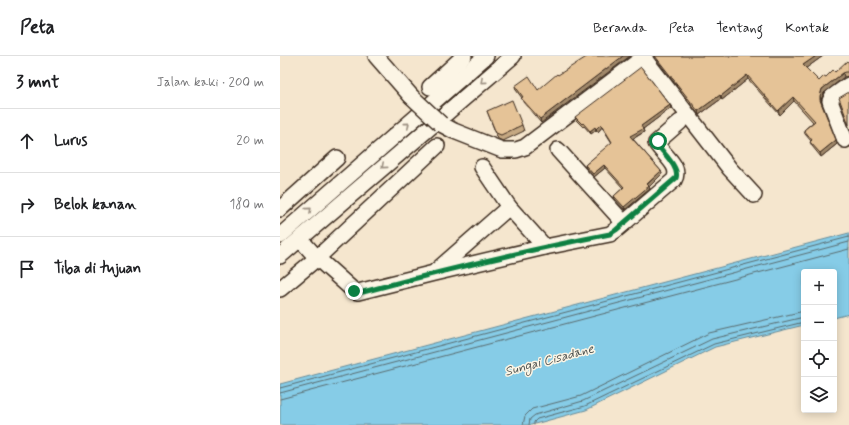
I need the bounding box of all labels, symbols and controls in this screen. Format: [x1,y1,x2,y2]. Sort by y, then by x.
text: Peta [20,15,55,40]
text: Beranda [593,19,647,37]
text: Peta [669,19,694,37]
text: Tentang [716,19,763,37]
text: Kontak [785,19,829,37]
text: 3 mnt [16,71,59,93]
text: Jalan kaki · 200 m [157,74,264,91]
one-way arrow [480,77,488,84]
one-way arrow [403,122,410,129]
icon: ahead [16,130,38,152]
text: Lurus [54,131,87,151]
text: 20 m [236,132,264,149]
route start [649,132,667,150]
one-way arrow [382,161,389,168]
icon: right [16,194,38,216]
text: Belok kanan [54,195,137,215]
text: 180 m [229,196,264,213]
one-way arrow [305,208,312,215]
icon: arrive [16,258,38,280]
text: Tiba di tujuan [54,259,141,279]
map controls [801,269,837,413]
button: + [801,269,837,305]
route end [345,282,363,300]
button: − [801,305,837,341]
water label: Sungai Cisadane [503,340,597,381]
button: locate [801,341,837,377]
button: layers [801,377,837,413]

